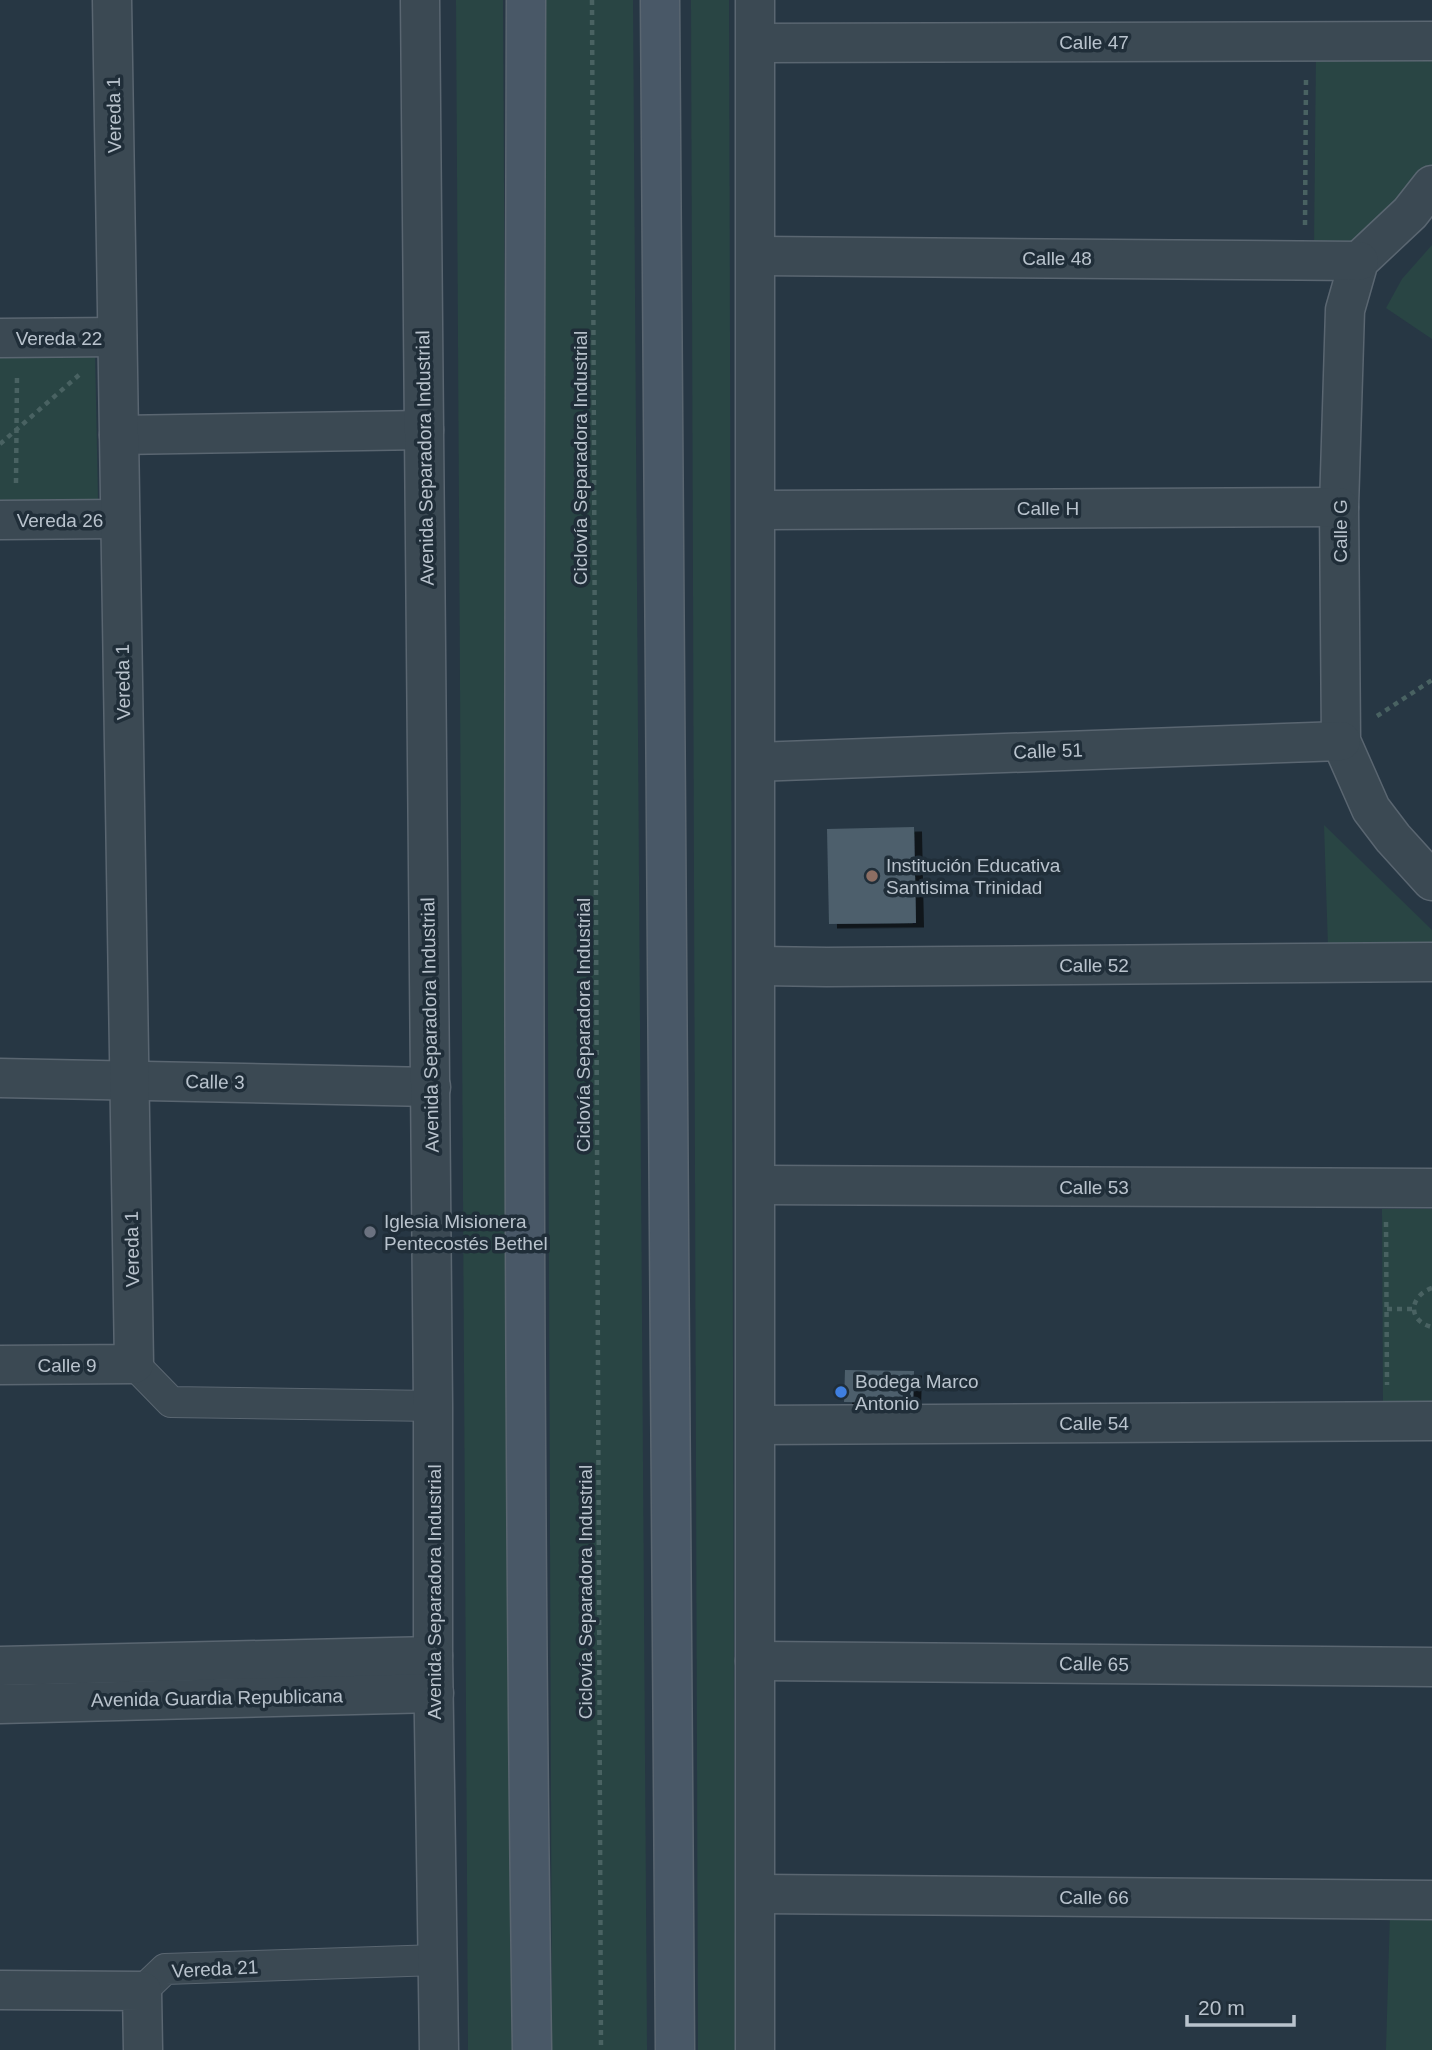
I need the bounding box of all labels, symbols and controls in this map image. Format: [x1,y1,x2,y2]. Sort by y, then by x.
street label: Calle 47 [1059,32,1129,53]
street label: Vereda 1 [103,77,125,153]
street label: Calle 48 [1022,248,1092,269]
street label: Vereda 22 [16,328,102,349]
street label: Avenida Separadora Industrial [412,330,438,586]
street label: Ciclovía Separadora Industrial [570,331,591,585]
street label: Calle H [1017,498,1079,519]
street label: Calle G [1330,499,1351,563]
street label: Vereda 26 [17,510,103,531]
street label: Vereda 1 [112,644,134,720]
street label: Calle 51 [1013,739,1083,763]
place label: Institución Educativa Santisima Trinidad [886,855,1061,898]
marker: Institución Educativa Santisima Trinidad [864,868,880,884]
street label: Avenida Separadora Industrial [417,897,443,1153]
street label: Ciclovía Separadora Industrial [573,898,594,1152]
street label: Calle 52 [1059,955,1129,976]
street label: Calle 3 [185,1071,245,1093]
street label: Calle 53 [1059,1177,1129,1198]
street label: Vereda 1 [121,1211,143,1287]
place label: Iglesia Misionera Pentecostés Bethel [384,1211,548,1254]
marker: Iglesia Misionera Pentecostés Bethel [362,1224,378,1240]
street label: Calle 9 [37,1355,97,1376]
place label: Bodega Marco Antonio [855,1371,979,1414]
marker: Bodega Marco Antonio [833,1384,849,1400]
street label: Calle 54 [1059,1413,1129,1434]
street label: Avenida Separadora Industrial [424,1464,445,1720]
street label: Ciclovía Separadora Industrial [575,1465,596,1719]
street label: Calle 65 [1059,1653,1129,1675]
street label: Avenida Guardia Republicana [91,1685,344,1711]
street label: Calle 66 [1059,1887,1129,1908]
street label: Vereda 21 [171,1956,259,1982]
scale bar [1187,1983,1294,2027]
text: 20 m [1198,1996,1245,2019]

